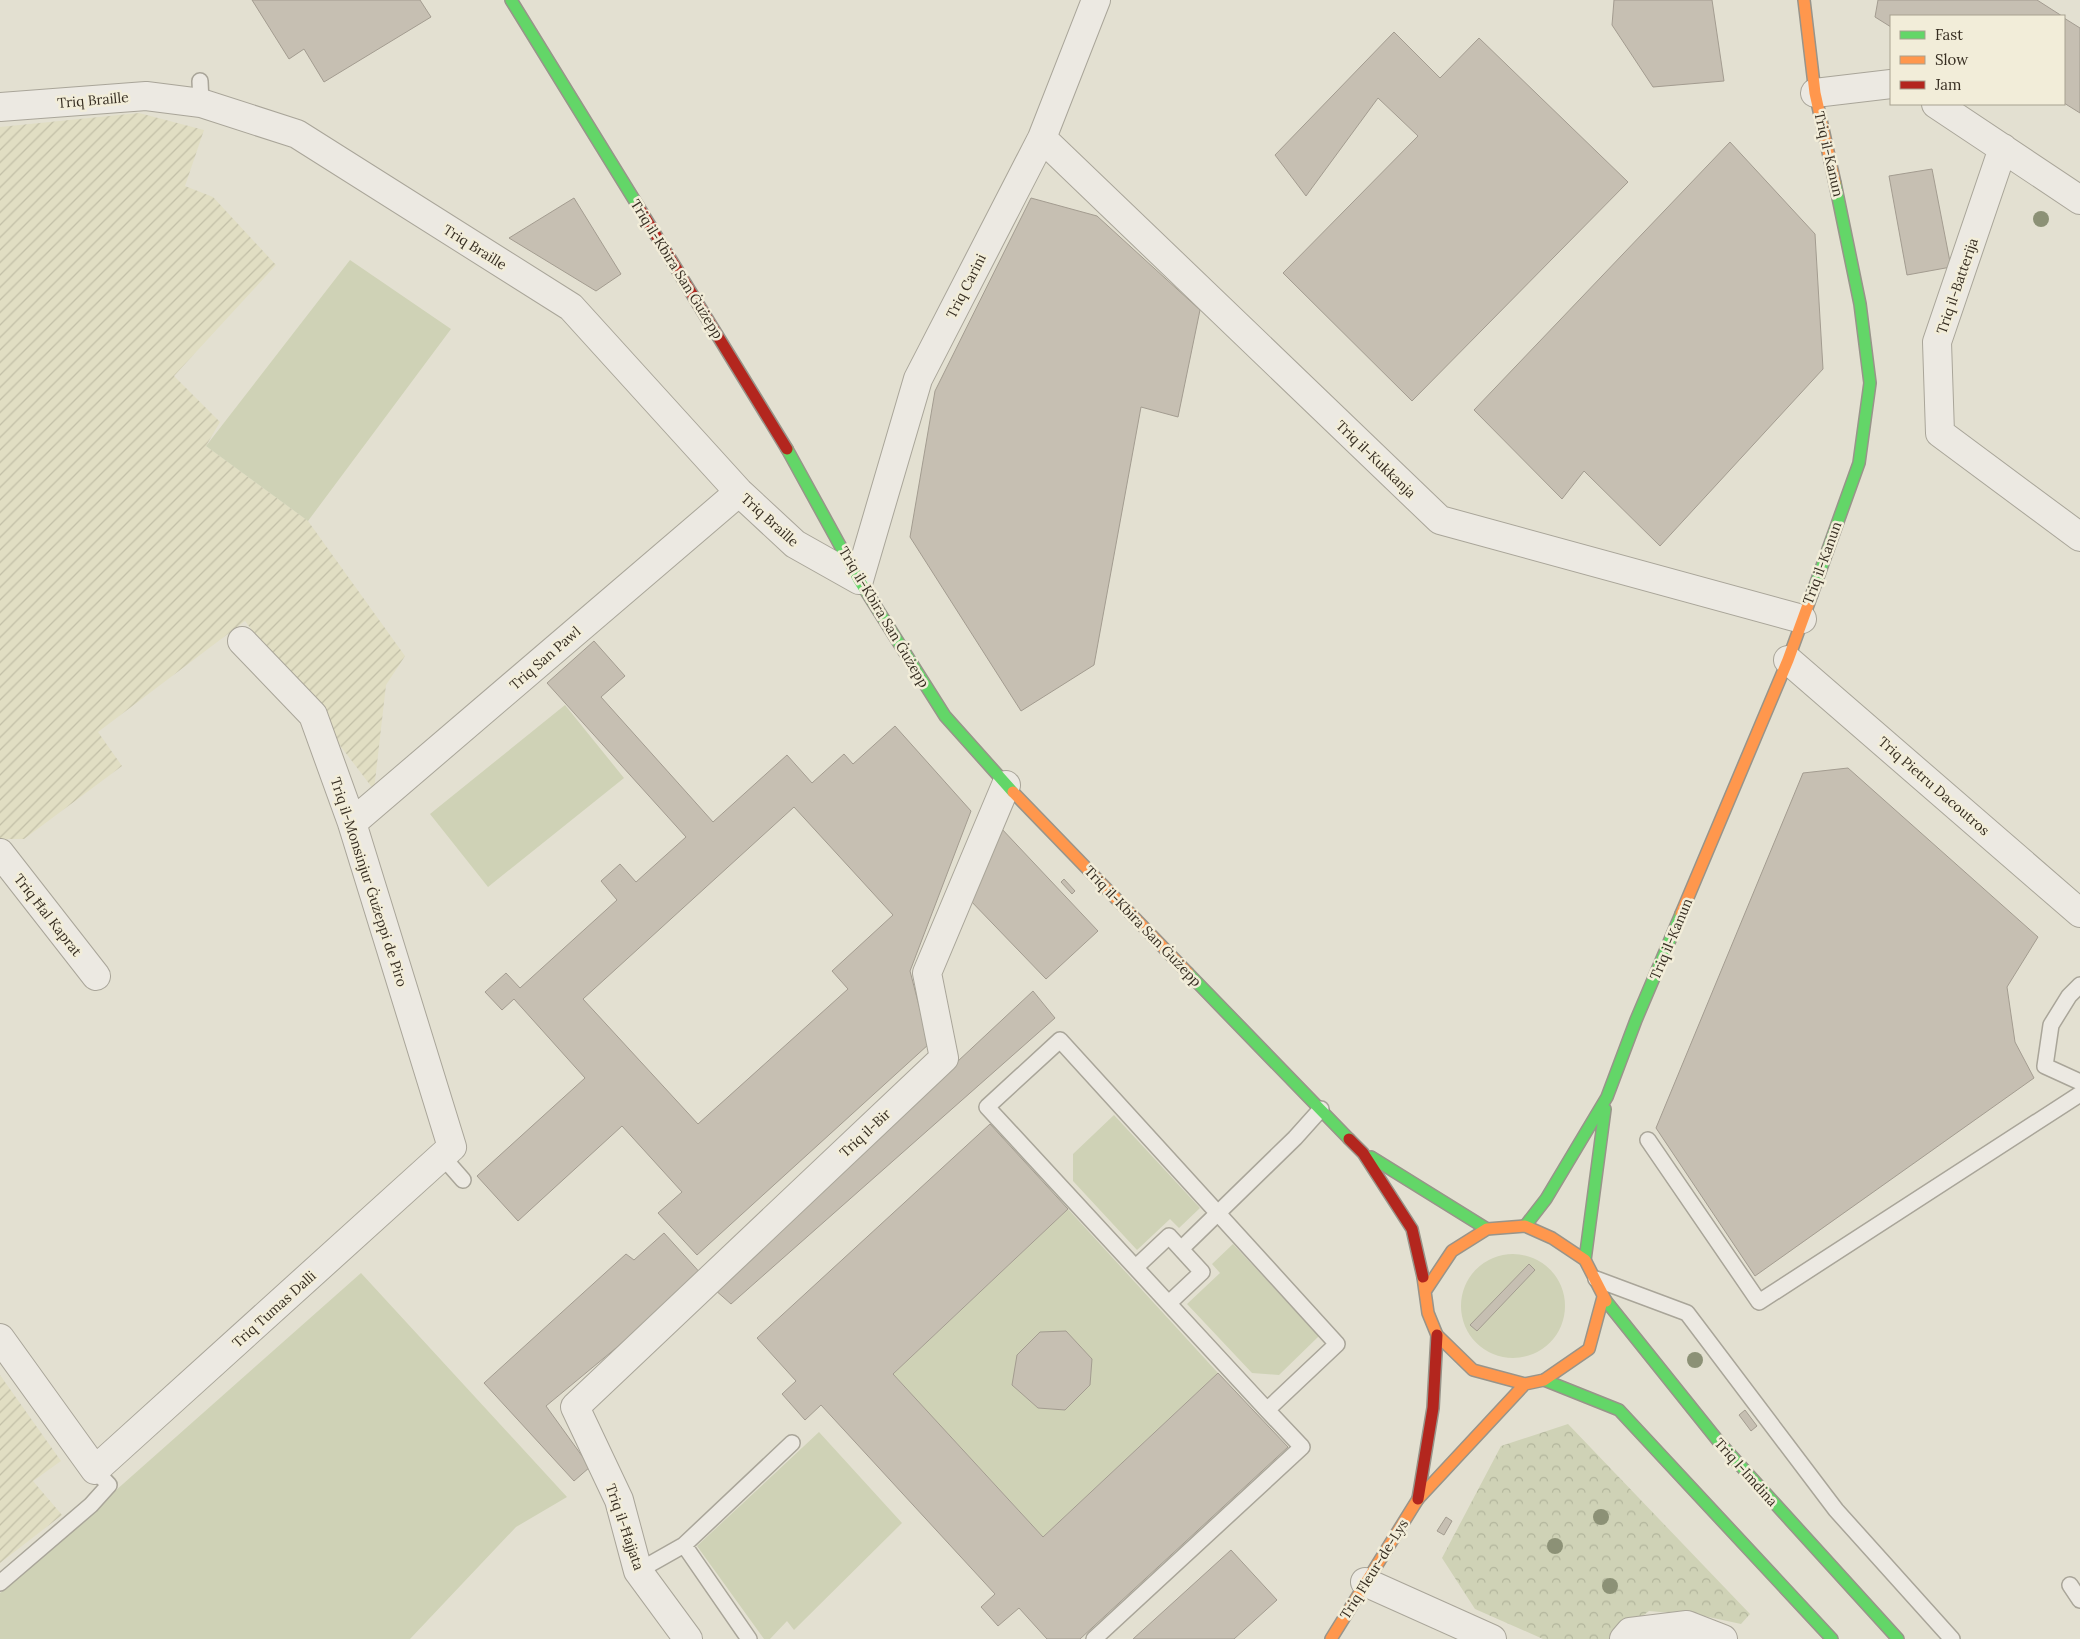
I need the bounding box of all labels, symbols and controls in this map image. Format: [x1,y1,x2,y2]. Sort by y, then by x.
legend [1890,15,2065,105]
text: Fast [1935,25,1963,44]
text: Slow [1935,50,1968,69]
text: Jam [1934,75,1962,94]
street label: Triq Braille [57,88,130,112]
street label: Triq il-Kanun [1810,110,1848,199]
street label: Triq il-Kbira San Ġużepp [627,196,727,342]
street label: Triq Braille [440,220,510,274]
street label: Triq il-Batterija [1932,236,1982,336]
street label: Triq Carini [942,251,990,321]
street label: Triq il-Kukkanja [1332,416,1420,502]
street label: Triq Braille [737,489,803,551]
street label: Triq il-Kanun [1799,519,1846,607]
street label: Triq il-Kbira San Ġużepp [835,543,933,691]
street label: Triq San Pawl [506,622,584,694]
street label: Triq Pietru Dacoutros [1875,733,1993,839]
street label: Triq il-Monsinjur Ġużeppi de Piro [327,775,411,989]
street label: Triq il-Kbira San Ġużepp [1081,862,1205,990]
street label: Triq Ħal Kaprat [10,870,86,960]
street label: Triq il-Kanun [1646,895,1696,983]
street label: Triq il-Bir [836,1105,894,1161]
street label: Triq Tumas Dalli [228,1267,320,1351]
street label: Triq l-Imdina [1711,1434,1781,1510]
street label: Triq il-Ħajjata [602,1481,648,1573]
street label: Triq Fleur-de-Lys [1336,1515,1412,1623]

